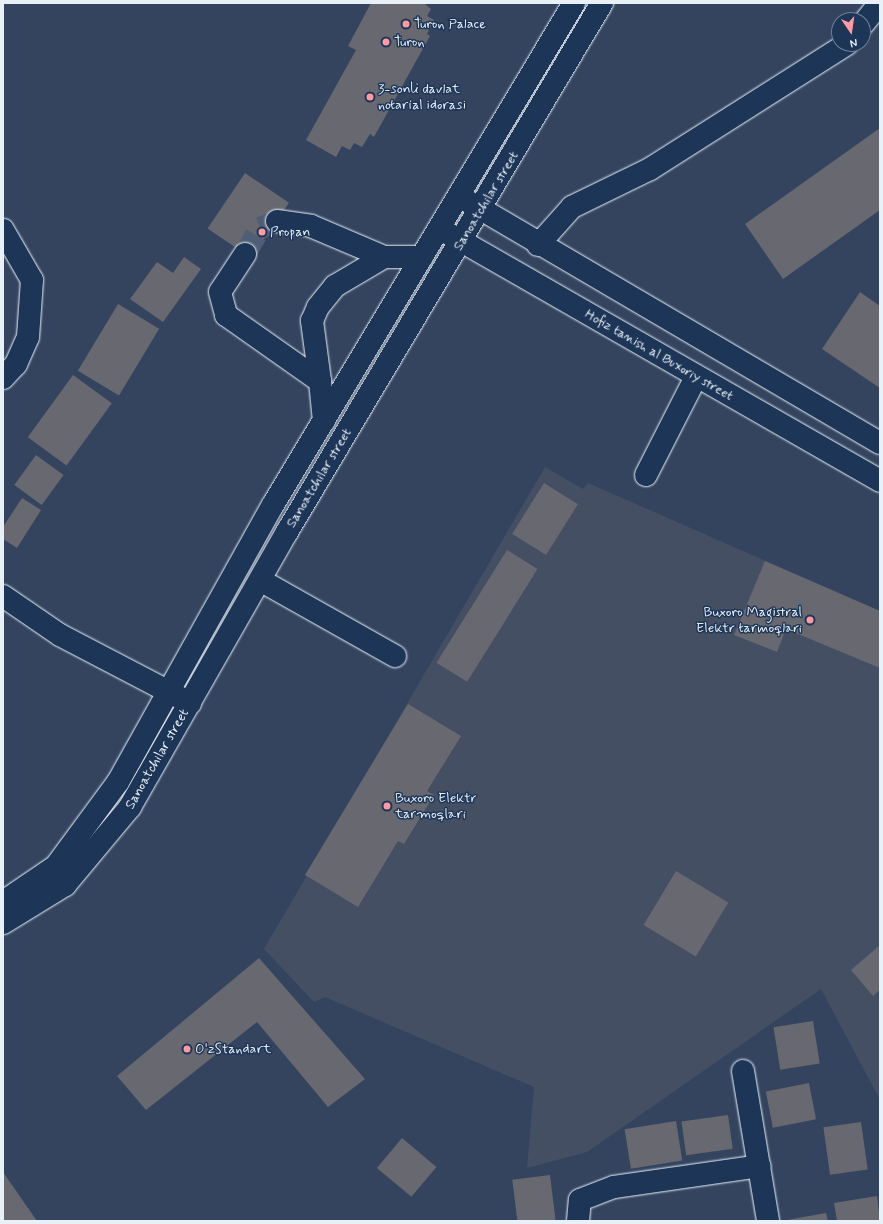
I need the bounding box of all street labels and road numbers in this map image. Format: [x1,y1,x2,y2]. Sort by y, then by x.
street label: Sanoatchilar street [450,148,522,254]
street label: Hofiz tanish al Buxoriy street [581,305,737,405]
street label: Sanoatchilar street [283,425,355,531]
street label: Sanoatchilar street [121,706,193,812]

